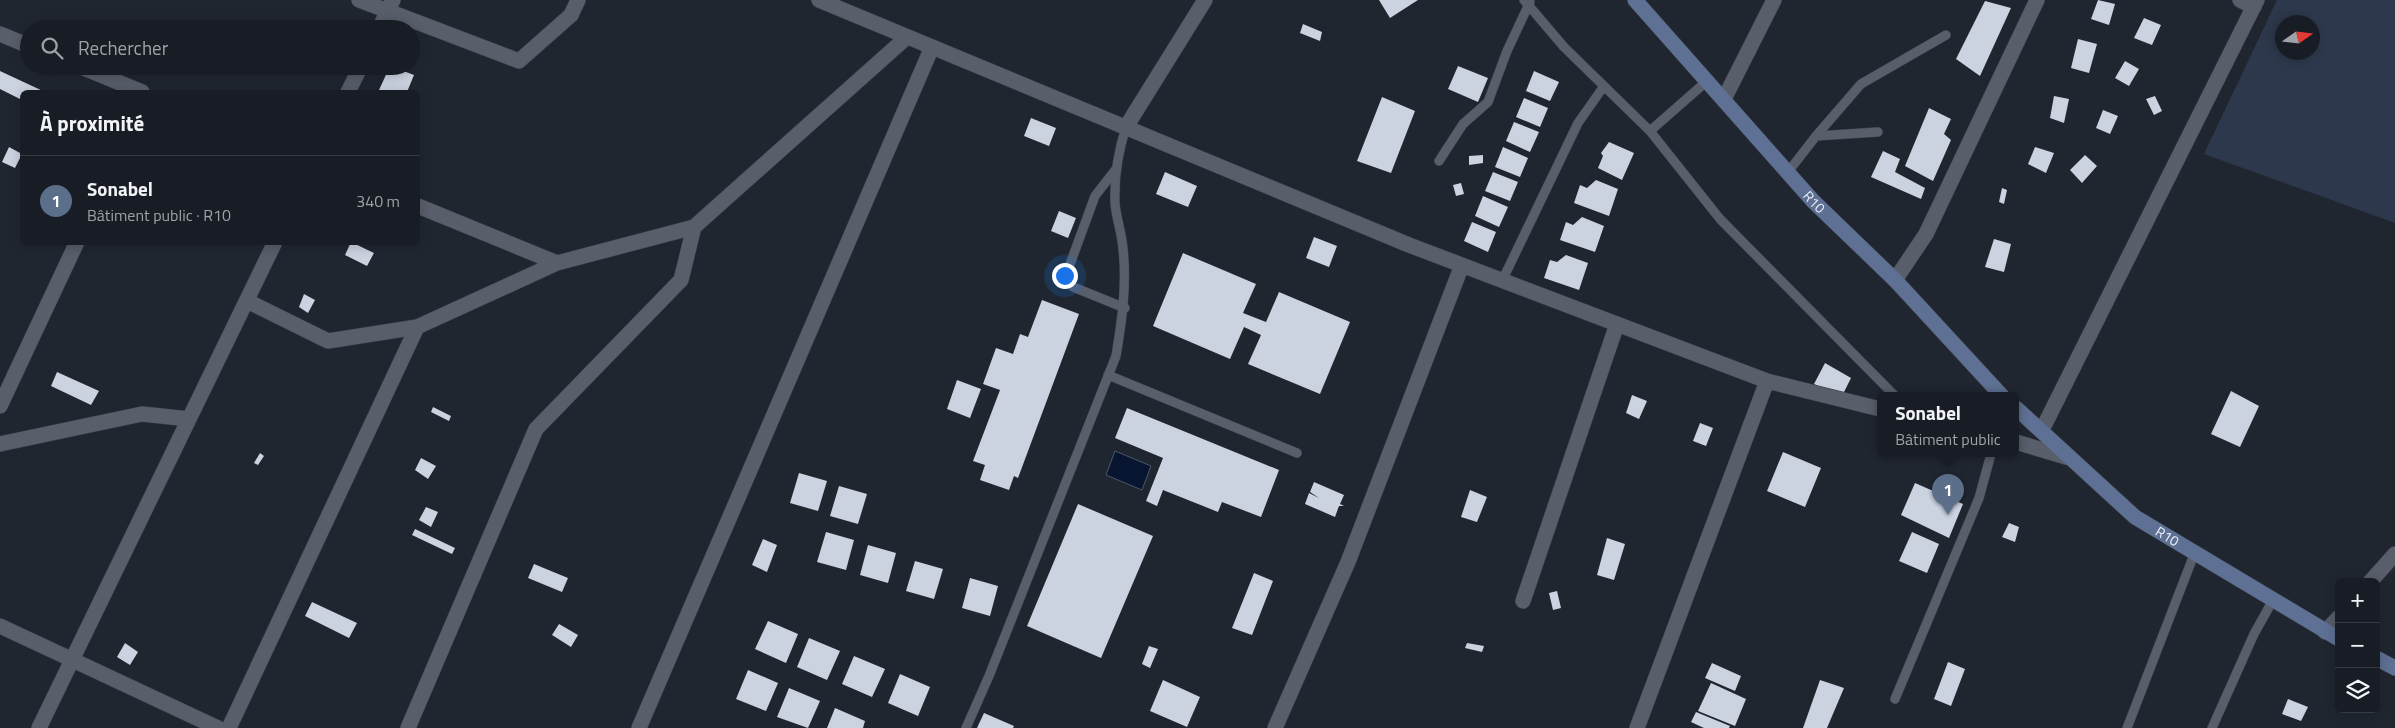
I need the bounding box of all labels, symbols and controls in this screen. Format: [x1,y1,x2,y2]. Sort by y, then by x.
north arrow [2275,15,2320,60]
search box [20,20,420,75]
text: Rechercher [78,33,168,62]
icon: search [38,34,66,62]
text: À proximité [40,107,144,139]
text: Sonabel [87,174,153,203]
street label: R10 [1798,186,1831,218]
text: 1 [52,189,60,213]
text: 340 m [356,189,400,213]
text: Bâtiment public · R10 [87,203,231,227]
your location [1052,263,1078,289]
popup [1877,392,2019,457]
text: Sonabel [1895,398,1961,427]
text: Bâtiment public [1895,427,2001,451]
pin: 1 [1932,474,1964,515]
street label: R10 [2152,521,2184,551]
map controls [2335,578,2380,713]
button: + [2335,578,2380,623]
button: − [2335,623,2380,668]
button: layers [2335,668,2380,713]

